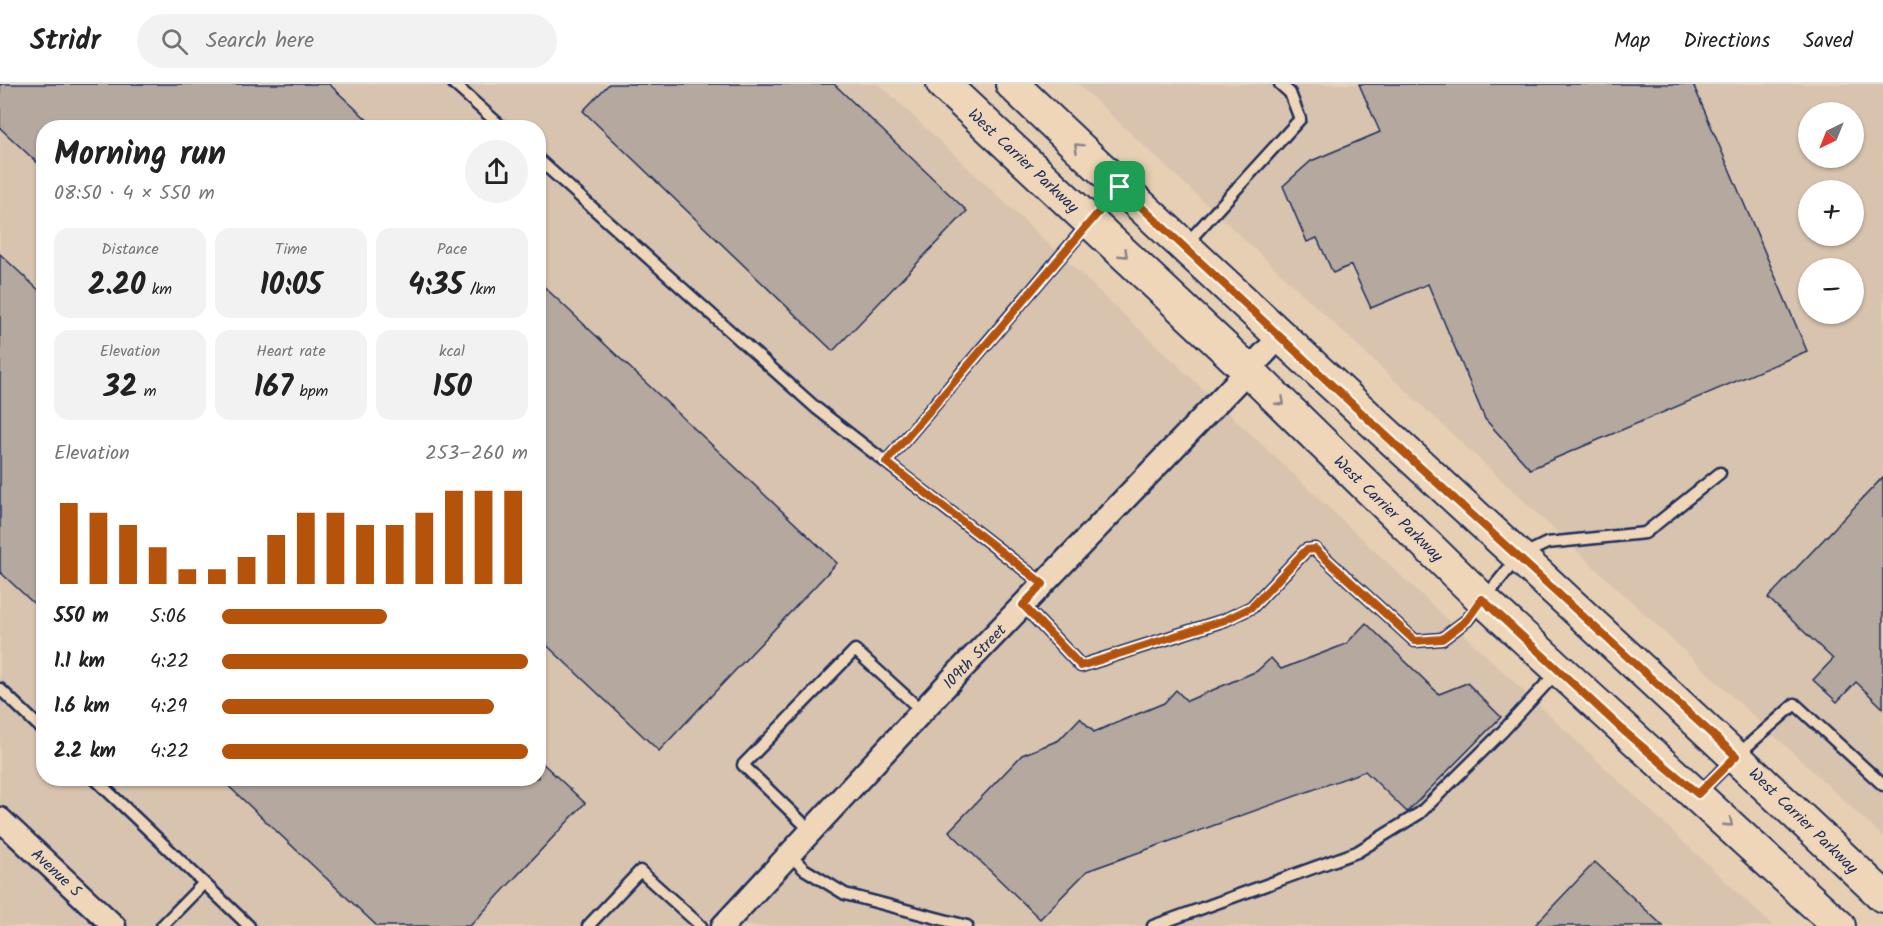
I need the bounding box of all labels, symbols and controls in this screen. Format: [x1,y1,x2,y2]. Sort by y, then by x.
search box [137,14,557,68]
text: Stridr [30,19,101,64]
text: Search here [206,24,314,59]
icon: search [158,25,191,58]
text: Map [1614,25,1650,58]
text: Directions [1683,25,1770,58]
text: Saved [1803,25,1853,58]
north arrow [1798,102,1864,168]
map controls [1798,102,1864,324]
street label: West Carrier Parkway [962,103,1085,220]
text: Morning run [54,129,226,182]
button: share [465,140,528,203]
one-way arrow [1074,143,1084,154]
pin [1094,161,1145,212]
icon: arrive [1103,170,1136,203]
text: 08:50 · 4 × 550 m [54,178,215,210]
button: + [1798,180,1864,246]
text: Distance [101,237,159,262]
text: Time [275,237,307,262]
text: Pace [437,237,467,262]
one-way arrow [1116,246,1127,257]
button: − [1798,258,1864,324]
text: 2.20 [88,262,145,310]
text: 10:05 [260,262,322,310]
text: 4:35 [408,262,464,310]
text: km [145,277,172,302]
text: /km [464,277,496,302]
text: Elevation [100,339,160,364]
text: Heart rate [256,339,326,364]
text: kcal [439,339,465,364]
text: 32 [103,364,137,412]
text: 167 [254,364,293,412]
text: 150 [432,364,472,412]
text: m [137,379,157,404]
text: bpm [293,379,328,404]
one-way arrow [1273,394,1284,405]
text: Elevation [54,438,130,470]
text: 253–260 m [425,438,528,470]
street label: West Carrier Parkway [1327,450,1449,569]
text: 550 m [54,601,109,633]
text: 5:06 [150,601,187,633]
street label: 109th Street [937,618,1013,695]
text: 1.1 km [54,646,105,678]
text: 4:22 [150,646,189,678]
text: 1.6 km [54,691,110,723]
text: 4:29 [150,691,187,723]
text: 2.2 km [54,736,116,768]
text: 4:22 [150,736,189,768]
street label: West Carrier Parkway [1742,762,1864,881]
one-way arrow [1722,816,1732,827]
street label: Avenue S [25,843,88,904]

